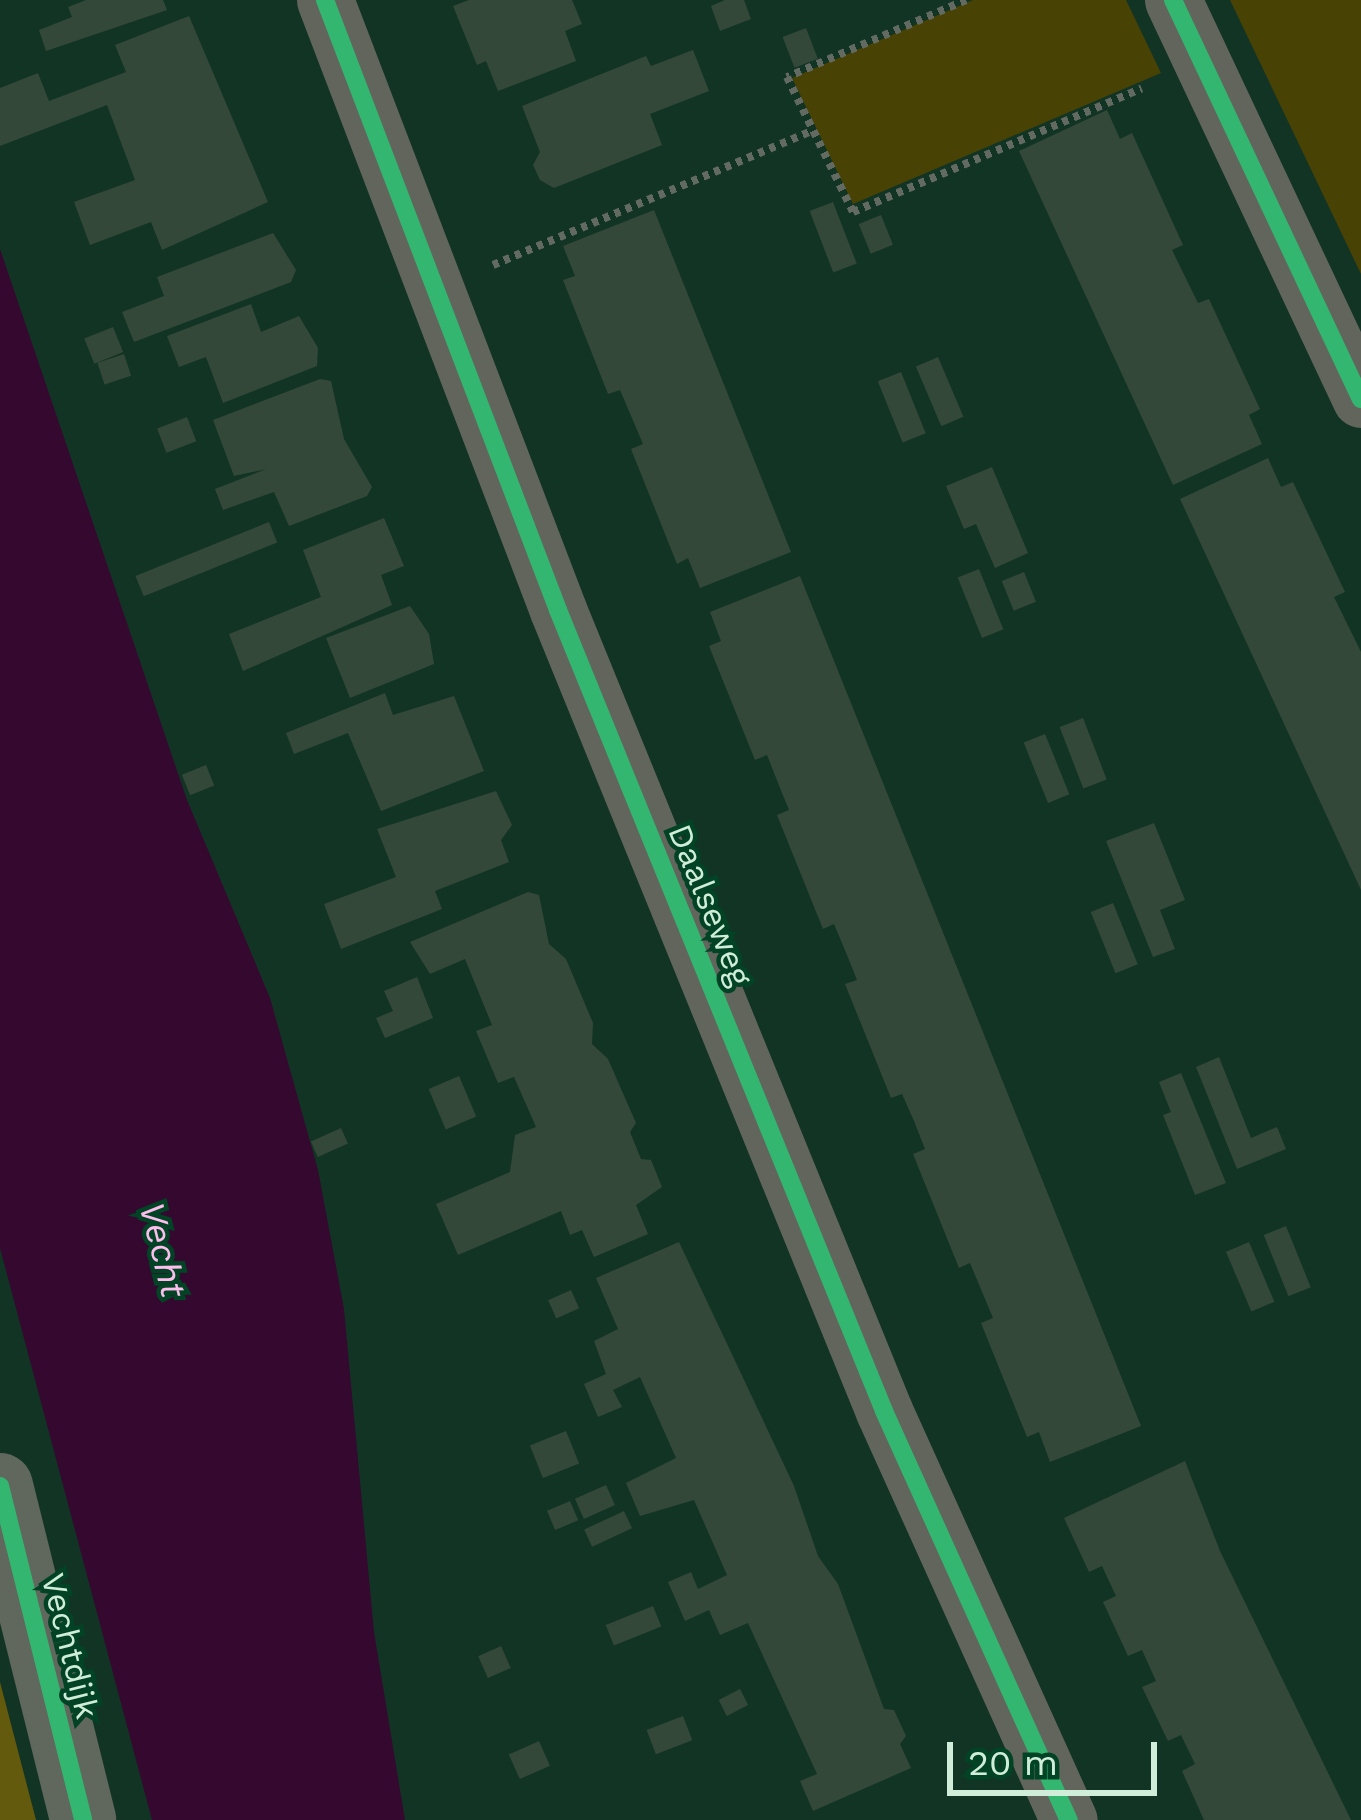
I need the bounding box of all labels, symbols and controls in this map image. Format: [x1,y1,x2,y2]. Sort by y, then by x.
street label: Daalseweg [660,818,760,992]
water label: Vecht [129,1198,195,1302]
street label: Vechtdijk [33,1569,107,1723]
scale bar [953,1718,1163,1792]
text: 20 m [968,1742,1058,1784]

